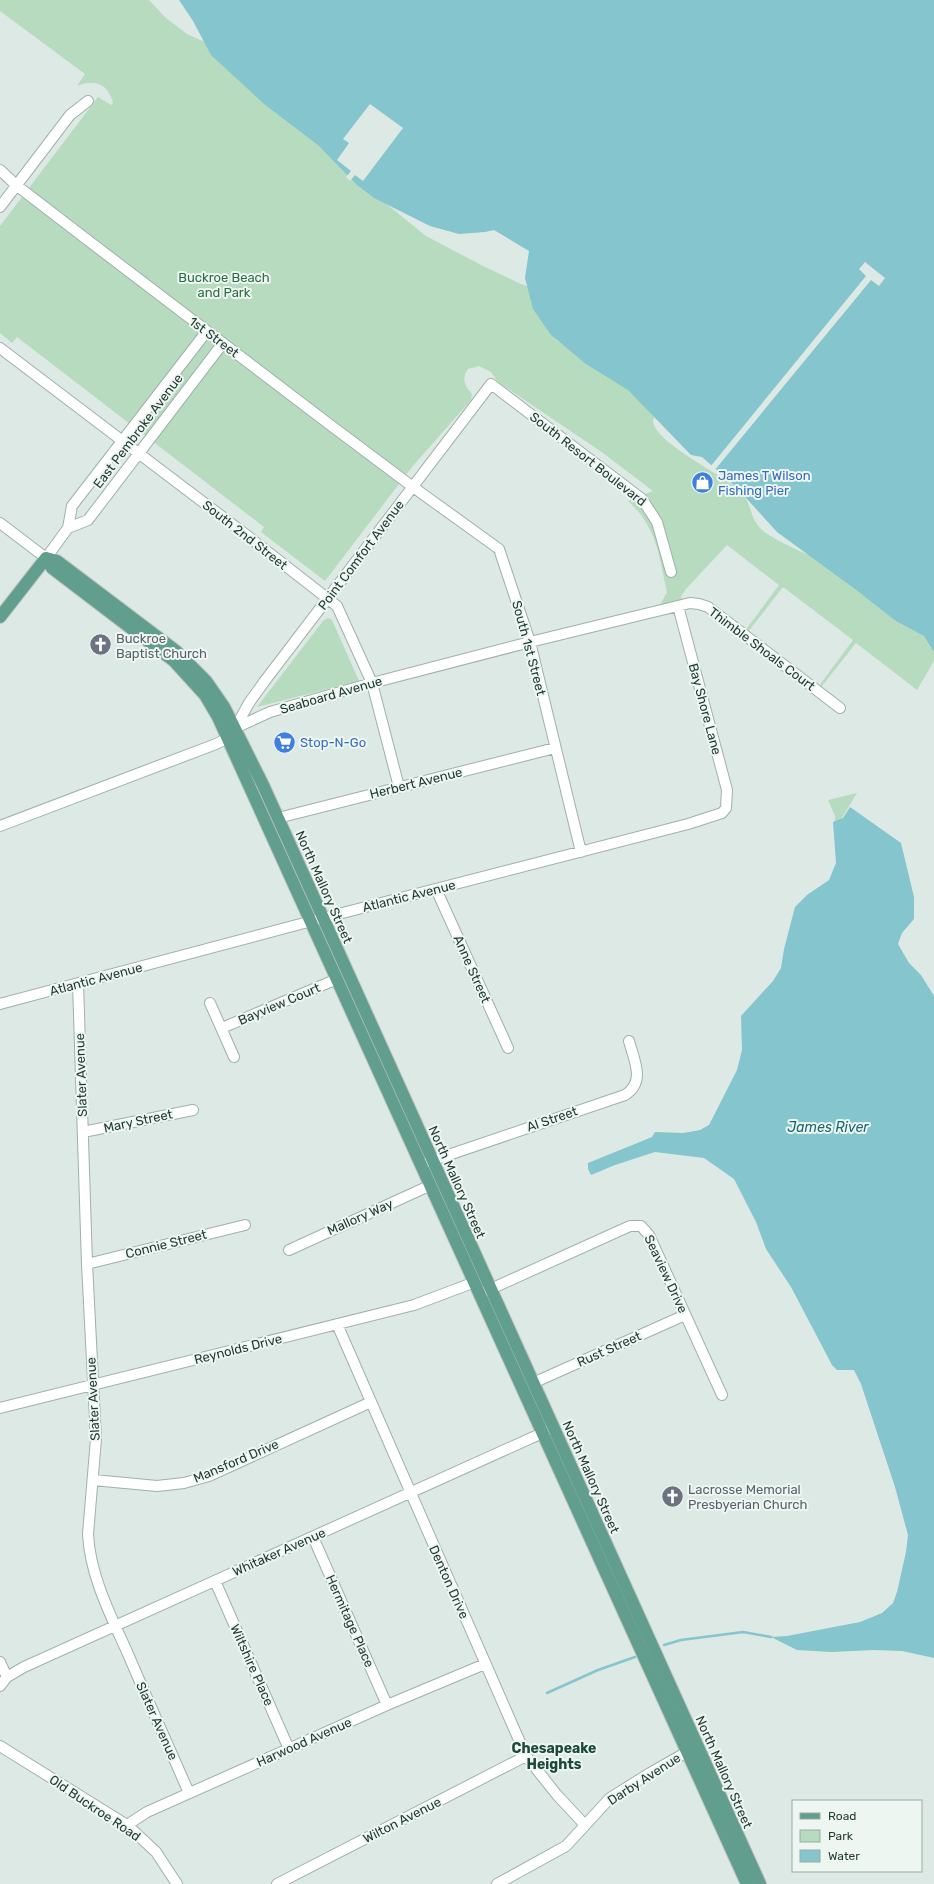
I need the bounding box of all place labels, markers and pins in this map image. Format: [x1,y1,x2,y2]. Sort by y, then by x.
place label: James T Wilson Fishing Pier [718,468,811,499]
shop icon: James T Wilson Fishing Pier [690,469,716,495]
place label: Buckroe Baptist Church [116,631,207,661]
church icon: Buckroe Baptist Church [87,632,113,658]
supermarket icon: Stop-N-Go [272,729,298,755]
place label: Stop-N-Go [300,735,366,750]
place label: Lacrosse Memorial Presbyerian Church [688,1482,807,1512]
church icon: Lacrosse Memorial Presbyerian Church [660,1483,686,1509]

